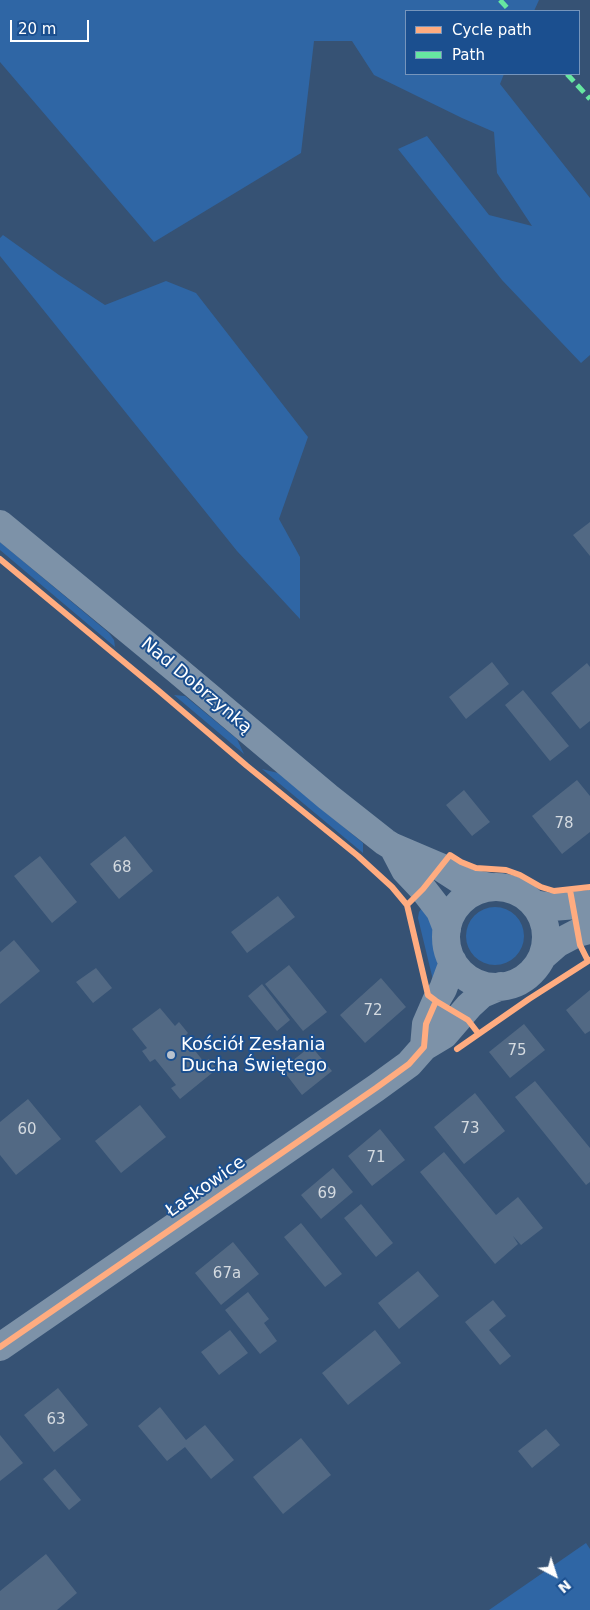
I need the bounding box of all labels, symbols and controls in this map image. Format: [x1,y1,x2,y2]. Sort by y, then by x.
scale bar [12,10,91,42]
legend [405,10,580,75]
text: 20 m [18,20,56,38]
text: Cycle path [452,21,532,39]
text: Path [452,46,485,64]
street label: Nad Dobrzynką [136,633,256,739]
house number: 78 [554,815,574,833]
house number: 68 [112,859,132,877]
house number: 72 [363,1002,383,1020]
place label: Kościół Zesłania Ducha Świętego [181,1034,327,1076]
house number: 75 [507,1042,527,1060]
marker: Kościół Zesłania Ducha Świętego [165,1049,177,1061]
house number: 73 [460,1120,480,1138]
house number: 60 [17,1121,37,1139]
house number: 71 [366,1149,386,1167]
street label: Łaskowice [162,1152,250,1222]
house number: 69 [317,1185,337,1203]
house number: 67a [213,1265,241,1283]
house number: 63 [46,1411,66,1429]
north arrow [530,1550,580,1600]
text: N [555,1577,574,1596]

